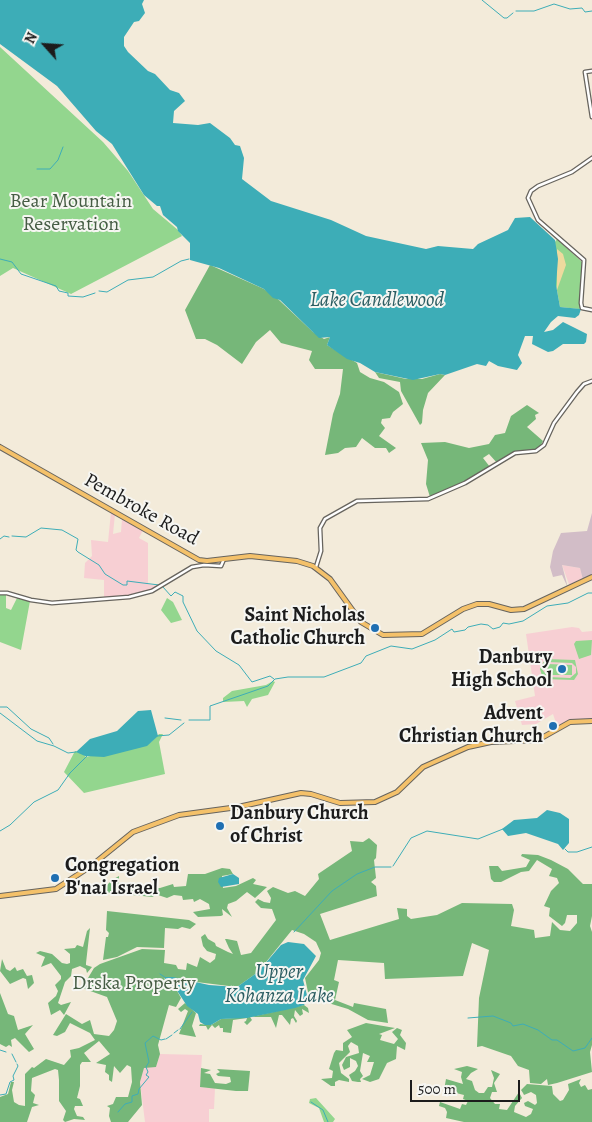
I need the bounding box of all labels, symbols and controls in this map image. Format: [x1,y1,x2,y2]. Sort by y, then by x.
north arrow [20,20,70,70]
text: N [20,29,42,47]
park label: Bear Mountain Reservation [10,190,132,237]
water label: Lake Candlewood [310,288,444,314]
street label: Pembroke Road [79,469,203,551]
place label: Saint Nicholas Catholic Church [230,604,365,651]
marker: Saint Nicholas Catholic Church [369,622,381,634]
place label: Danbury High School [451,646,552,693]
marker: Danbury High School [556,663,568,675]
place label: Advent Christian Church [399,702,543,749]
marker: Advent Christian Church [547,720,559,732]
place label: Danbury Church of Christ [230,802,369,849]
marker: Danbury Church of Christ [214,820,226,832]
place label: Congregation B'nai Israel [65,854,179,901]
marker: Congregation B'nai Israel [49,872,61,884]
water label: Upper Kohanza Lake [225,960,333,1010]
park label: Drska Property [72,972,196,996]
scale bar [412,1070,522,1102]
text: 500 m [418,1079,456,1099]

